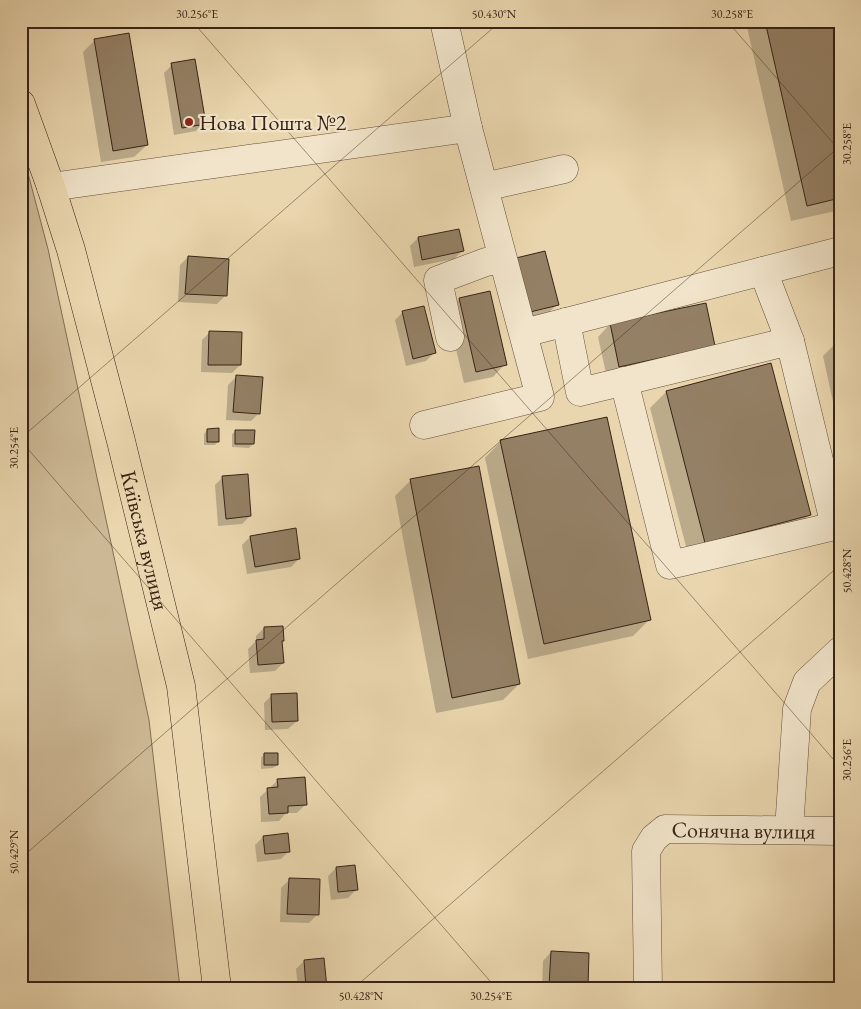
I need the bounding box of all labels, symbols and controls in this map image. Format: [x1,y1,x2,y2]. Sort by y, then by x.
text: 30.256°E [176,6,218,22]
text: 50.430°N [472,6,517,22]
text: 30.258°E [711,6,753,22]
place label: Нова Пошта №2 [199,108,347,137]
marker: Нова Пошта №2 [183,116,195,128]
text: 30.258°E [839,123,855,165]
text: 30.254°E [6,427,22,469]
street label: Київська вулиця [114,468,176,613]
text: 50.428°N [839,548,855,593]
text: 30.256°E [839,739,855,781]
street label: Сонячна вулиця [671,815,816,846]
text: 50.429°N [6,829,22,874]
text: 50.428°N [339,988,384,1004]
text: 30.254°E [470,988,512,1004]

